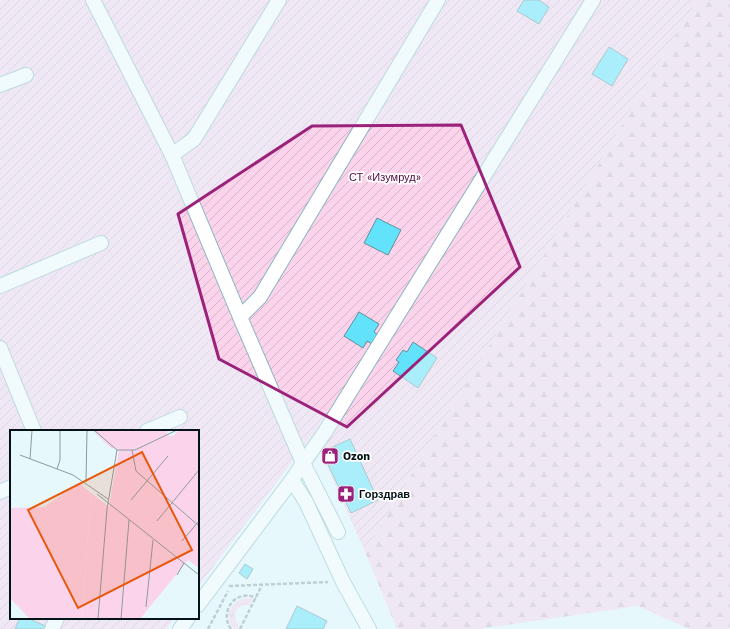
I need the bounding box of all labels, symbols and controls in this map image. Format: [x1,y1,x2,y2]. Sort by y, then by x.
park label: СТ «Изумруд» [349,171,421,184]
inset map [10,430,199,619]
shop icon: Ozon [320,446,340,466]
place label: Ozon [343,450,370,463]
pharmacy icon: Горздрав [336,484,356,504]
place label: Горздрав [359,488,410,501]

